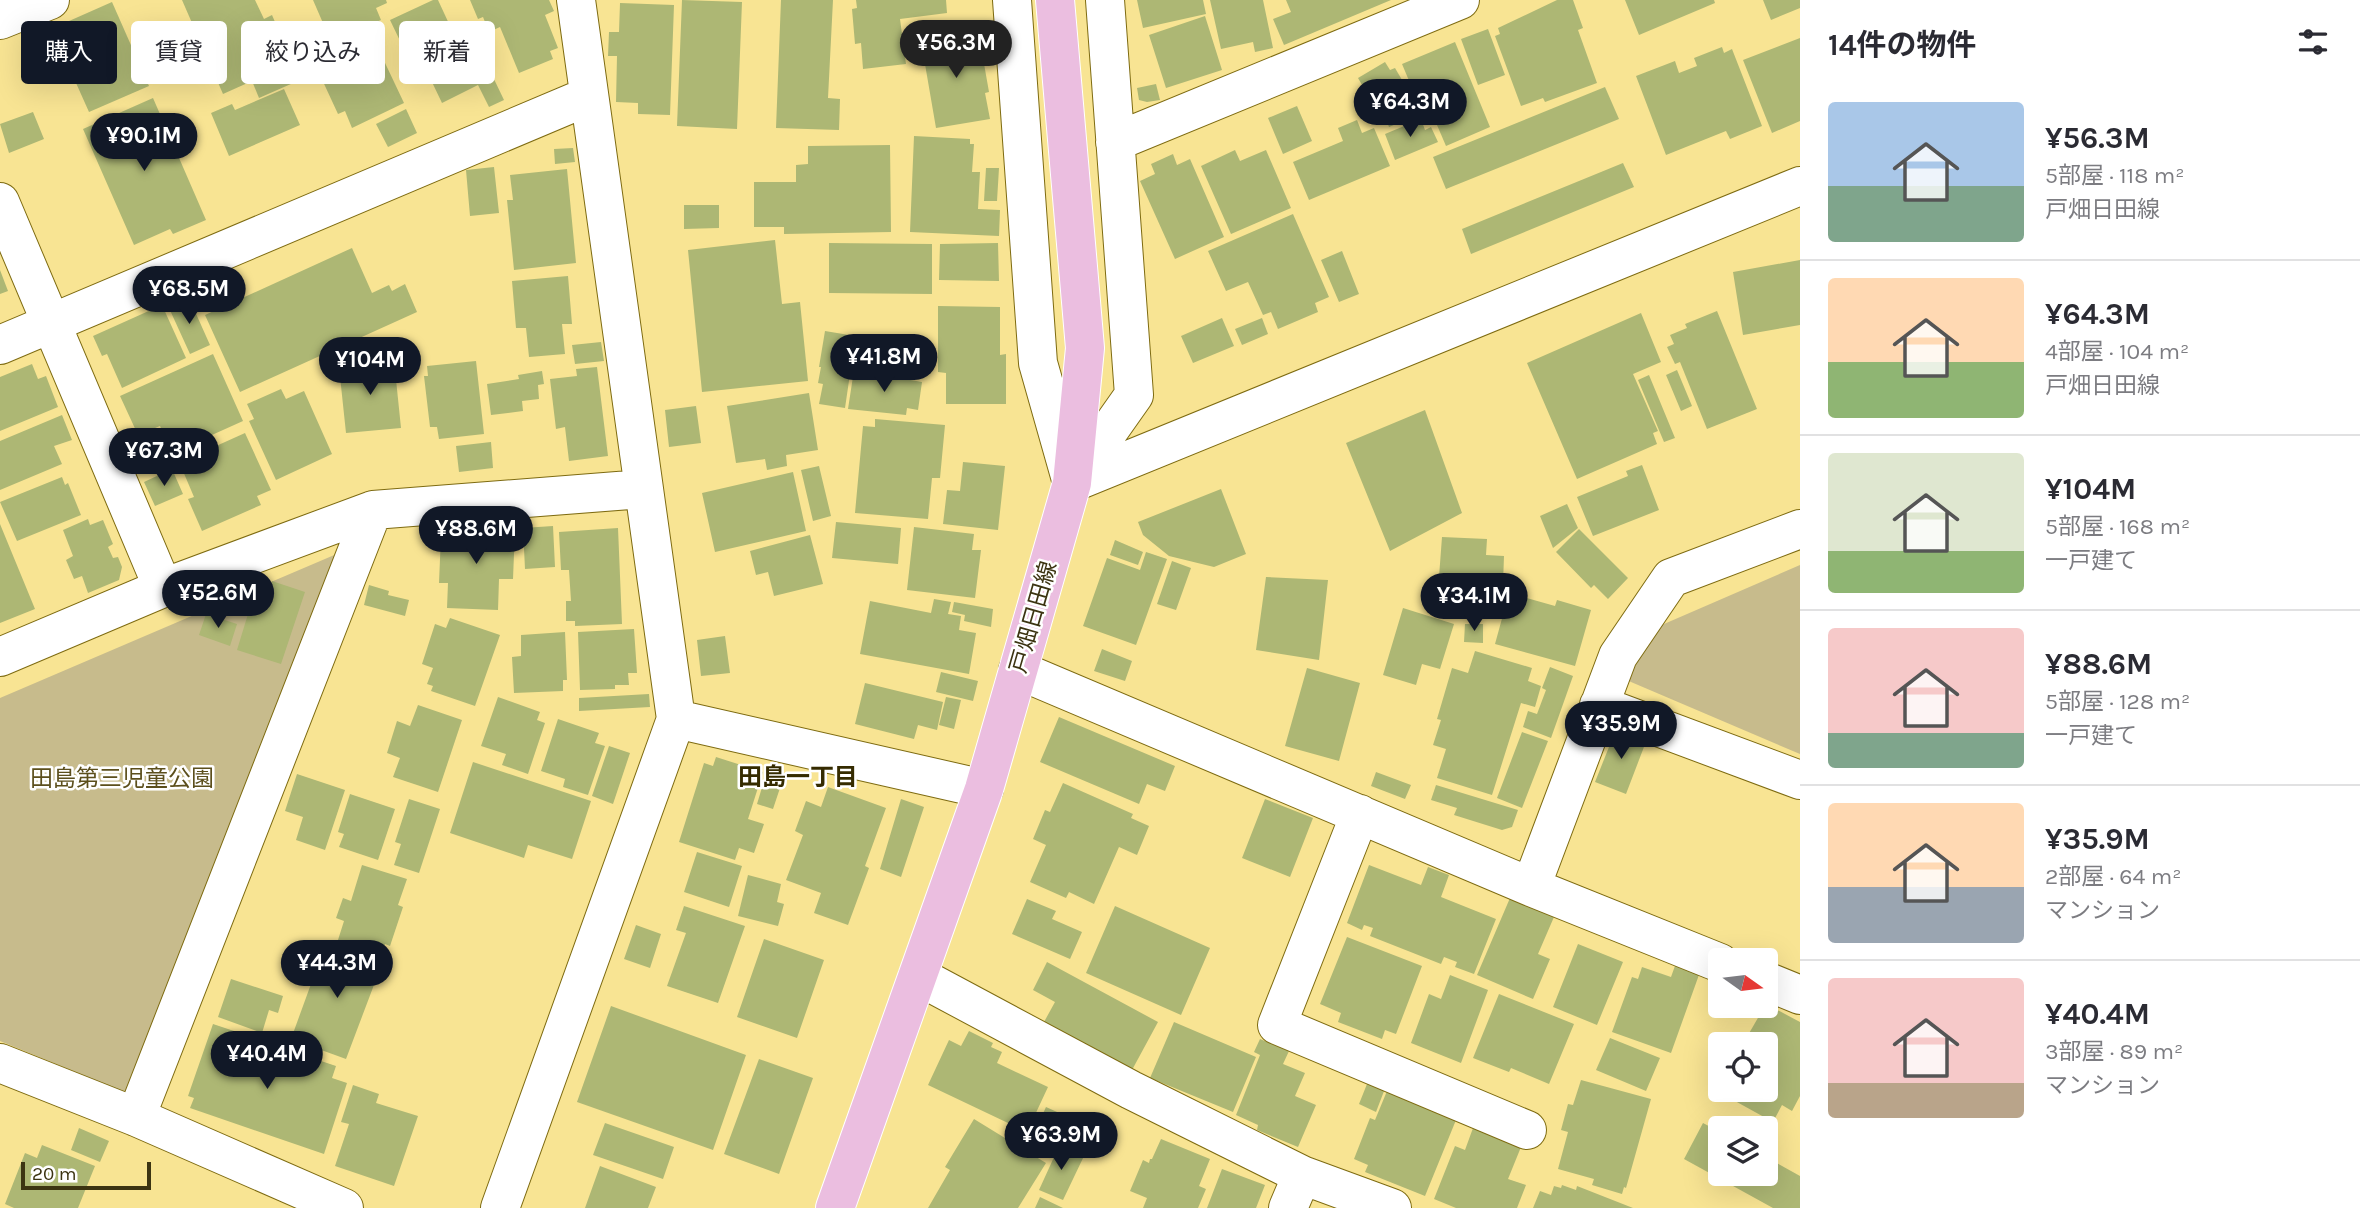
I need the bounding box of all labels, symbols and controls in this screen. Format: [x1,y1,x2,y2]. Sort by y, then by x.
pin: ¥56.3M [899,20,1013,80]
chip: 購入 [21,21,117,84]
chip: 賃貸 [131,21,227,84]
chip: 絞り込み [241,21,385,84]
chip: 新着 [399,21,495,84]
icon: filters [2294,23,2332,61]
text: 14件の物件 [1828,27,1977,63]
text: ¥56.3M [916,29,996,56]
pin: ¥64.3M [1353,80,1467,139]
text: ¥64.3M [1370,88,1450,115]
pin: ¥90.1M [87,114,201,173]
text: ¥56.3M [2045,120,2150,156]
text: ¥90.1M [106,122,182,149]
icon: home [1884,130,1968,214]
text: 5部屋 · 118 m² [2045,162,2185,189]
text: 戸畑日田線 [2045,196,2160,223]
pin: ¥68.5M [132,266,246,326]
text: ¥68.5M [149,275,229,302]
text: ¥64.3M [2045,296,2150,332]
icon: home [1884,306,1968,390]
pin: ¥41.8M [827,334,941,394]
pin: ¥104M [321,338,419,397]
text: 4部屋 · 104 m² [2045,338,2189,365]
text: ¥41.8M [846,343,922,370]
text: ¥104M [335,346,405,373]
text: 戸畑日田線 [2045,372,2160,399]
pin: ¥67.3M [107,428,221,488]
text: ¥67.3M [125,437,203,464]
text: ¥104M [2045,471,2136,507]
icon: home [1884,481,1968,565]
pin: ¥88.6M [419,506,533,566]
text: 5部屋 · 168 m² [2045,513,2190,540]
text: ¥88.6M [435,515,517,542]
text: 一戸建て [2045,547,2137,574]
street label: 戸畑日田線 [1005,558,1062,676]
pin: ¥52.6M [161,570,275,630]
pin: ¥34.1M [1417,574,1531,633]
text: ¥52.6M [178,579,258,606]
text: ¥34.1M [1437,582,1511,609]
text: ¥88.6M [2045,646,2152,682]
icon: home [1884,656,1968,740]
text: 5部屋 · 128 m² [2045,688,2190,715]
pin: ¥35.9M [1564,702,1678,761]
text: ¥35.9M [1581,710,1661,737]
text: 一戸建て [2045,722,2137,749]
district label: 田島一丁目 [738,763,858,791]
park label: 田島第三児童公園 [30,765,214,792]
text: ¥35.9M [2045,821,2150,857]
icon: home [1884,831,1968,915]
text: 2部屋 · 64 m² [2045,863,2182,890]
text: マンション [2045,897,2160,924]
pin: ¥44.3M [280,940,394,1000]
north arrow [1708,948,1778,1018]
map controls [1708,948,1778,1186]
text: ¥44.3M [297,949,377,976]
text: ¥40.4M [2045,996,2150,1032]
icon: home [1884,1006,1968,1090]
pin: ¥40.4M [210,1032,324,1091]
button: locate [1708,1032,1778,1102]
text: 3部屋 · 89 m² [2045,1038,2183,1065]
text: ¥40.4M [227,1040,307,1067]
text: マンション [2045,1072,2160,1099]
pin: ¥63.9M [1004,1112,1118,1172]
button: layers [1708,1116,1778,1186]
text: ¥63.9M [1021,1121,1101,1148]
scale bar [21,1159,150,1191]
text: 20 m [32,1163,77,1185]

